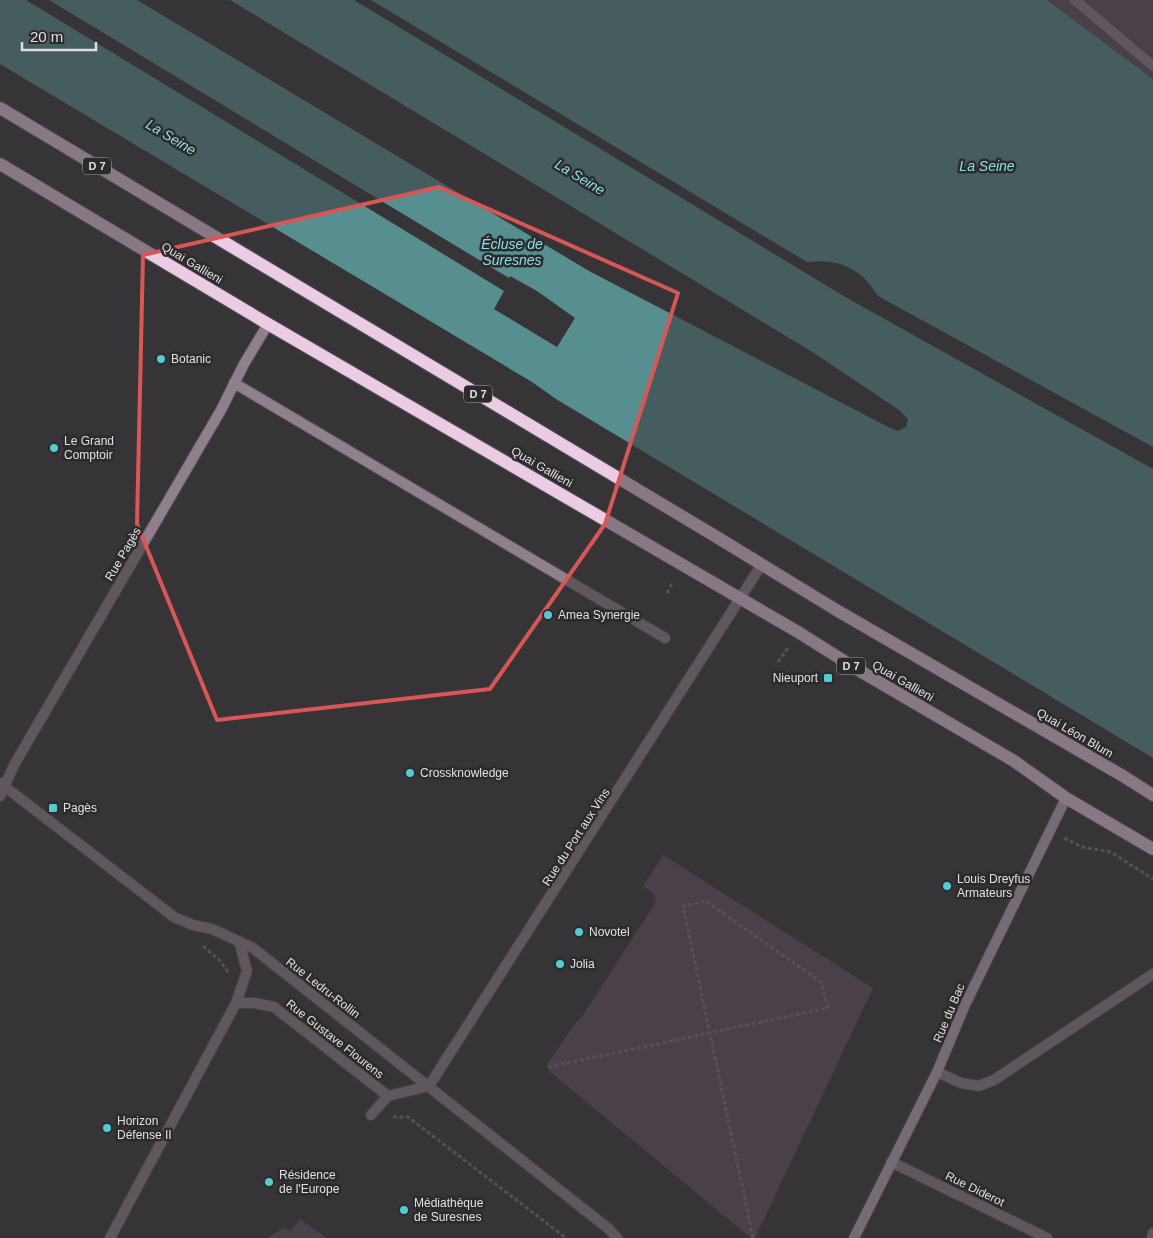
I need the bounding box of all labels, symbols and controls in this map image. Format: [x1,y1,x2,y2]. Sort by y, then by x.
scale bar [22,20,96,52]
text: 20 m [30,28,63,45]
water label: La Seine [143,116,199,158]
water label: La Seine [552,156,608,198]
road number: D 7 [83,158,111,175]
water label: La Seine [959,158,1015,174]
water label: Écluse de Suresnes [481,236,543,268]
street label: Quai Gallieni [159,239,225,287]
place label: Botanic [171,352,211,366]
marker: Botanic [155,353,167,365]
road number: D 7 [464,386,492,402]
place label: Le Grand Comptoir [64,434,114,462]
marker: Le Grand Comptoir [48,442,60,454]
street label: Quai Gallieni [509,444,575,490]
street label: Rue Pagès [102,525,144,583]
place label: Amea Synergie [558,608,640,622]
marker: Amea Synergie [542,609,554,621]
road number: D 7 [837,658,865,674]
street label: Quai Gallieni [870,658,936,704]
place label: Nieuport [773,671,819,685]
marker: Nieuport [822,672,834,684]
street label: Quai Léon Blum [1034,705,1116,761]
place label: Crossknowledge [420,766,509,780]
marker: Crossknowledge [404,767,416,779]
street label: Rue du Port aux Vins [539,786,613,888]
place label: Pagès [63,801,97,815]
marker: Pagès [47,802,59,814]
place label: Louis Dreyfus Armateurs [957,872,1030,900]
marker: Louis Dreyfus Armateurs [941,880,953,892]
place label: Novotel [589,925,630,939]
marker: Novotel [573,926,585,938]
street label: Rue Ledru-Rollin [283,955,363,1021]
place label: Jolia [570,957,595,971]
marker: Jolia [554,958,566,970]
street label: Rue du Bac [930,981,968,1045]
street label: Rue Gustave Flourens [283,997,387,1081]
place label: Horizon Défense II [117,1114,172,1142]
marker: Horizon Défense II [101,1122,113,1134]
place label: Résidence de l'Europe [279,1168,340,1196]
street label: Rue Diderot [943,1169,1007,1210]
marker: Résidence de l'Europe [263,1176,275,1188]
place label: Médiathèque de Suresnes [414,1196,484,1224]
marker: Médiathèque de Suresnes [398,1204,410,1216]

